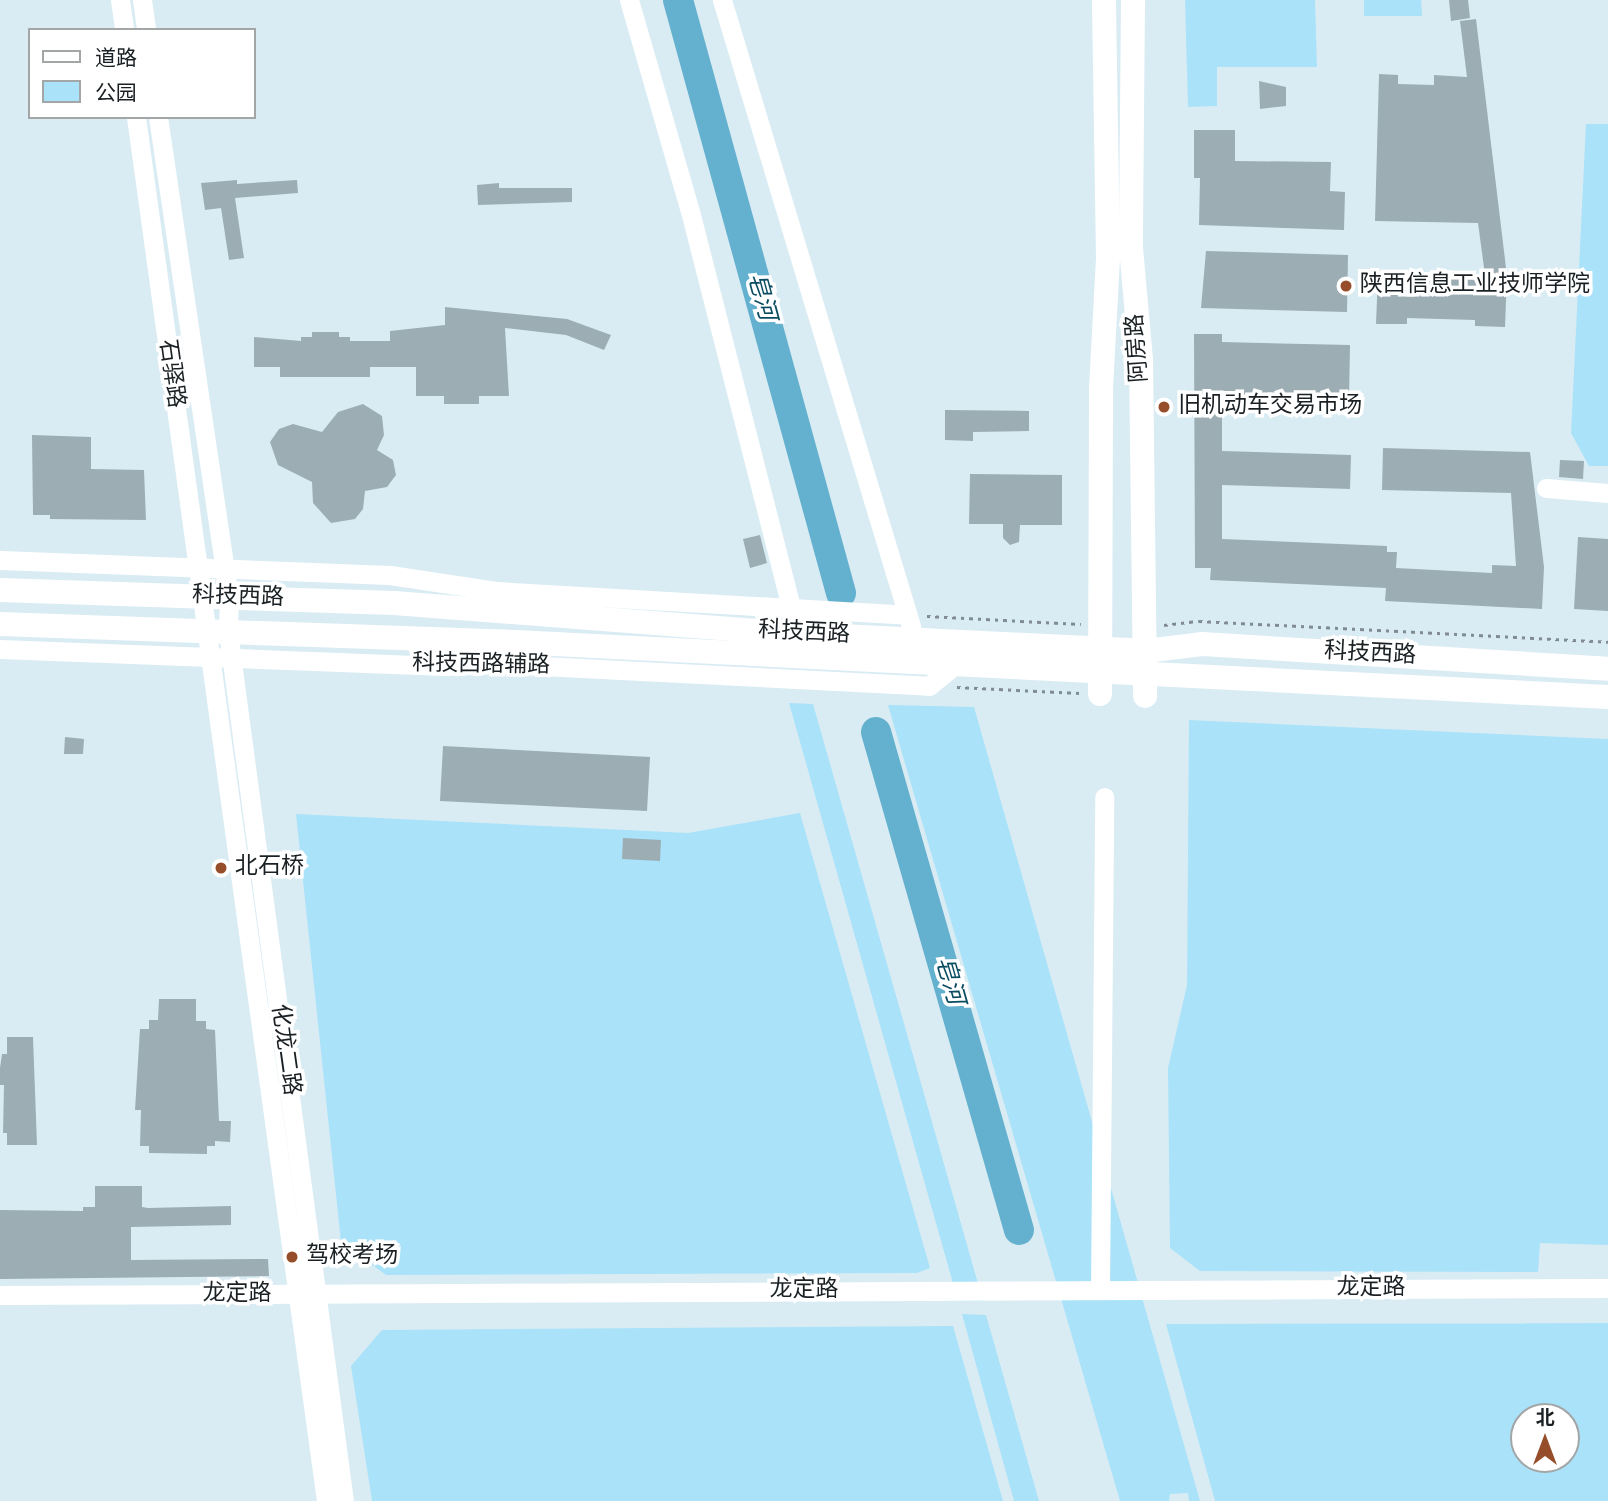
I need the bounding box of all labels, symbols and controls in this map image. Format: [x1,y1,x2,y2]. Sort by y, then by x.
legend [28,28,256,119]
text: 道路 [95,46,137,73]
text: 公园 [95,81,137,108]
water label: 皂河 [740,270,780,324]
place label: 陕西信息工业技师学院 [1360,272,1590,300]
marker: 陕西信息工业技师学院 [1338,278,1354,294]
street label: 阿房路 [1123,313,1155,383]
street label: 石驿路 [152,338,188,410]
place label: 旧机动车交易市场 [1178,393,1362,421]
marker: 旧机动车交易市场 [1156,399,1172,415]
street label: 科技西路 [192,583,284,613]
street label: 科技西路 [757,618,851,650]
street label: 科技西路 [1323,639,1417,671]
street label: 科技西路辅路 [412,651,550,681]
place label: 北石桥 [235,854,304,882]
marker: 北石桥 [213,860,229,876]
water label: 皂河 [928,954,968,1008]
street label: 化龙二路 [264,1003,304,1097]
place label: 驾校考场 [306,1243,398,1271]
marker: 驾校考场 [284,1249,300,1265]
street label: 龙定路 [1337,1275,1405,1303]
street label: 龙定路 [770,1277,838,1305]
street label: 龙定路 [203,1281,271,1309]
north arrow [1510,1403,1580,1473]
text: 北 [1535,1407,1555,1431]

